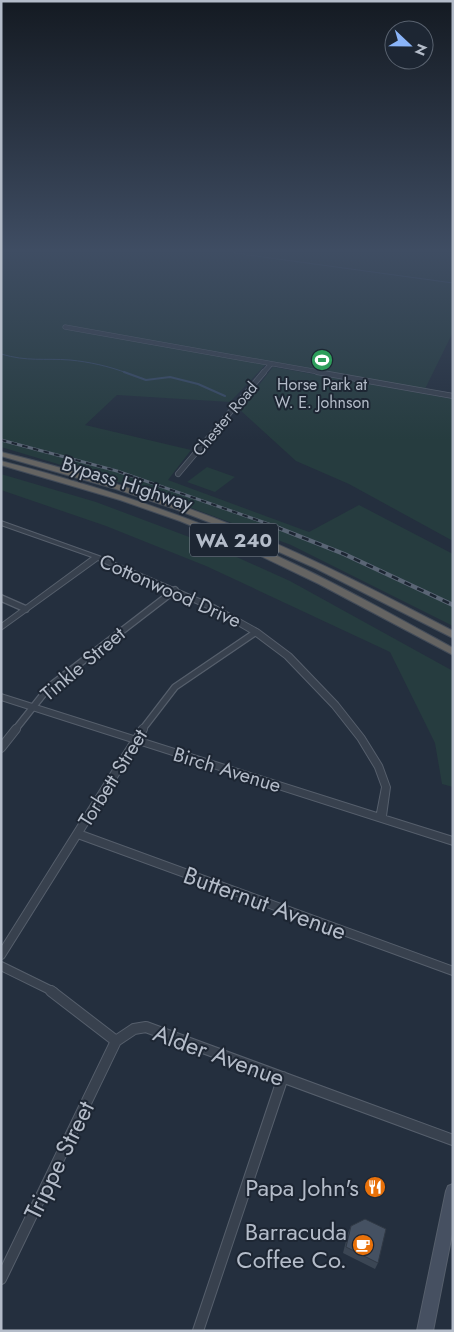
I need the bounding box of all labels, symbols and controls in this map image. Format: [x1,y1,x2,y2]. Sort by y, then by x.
north arrow [384,20,434,70]
text: N [410,41,432,59]
sports icon: Horse Park at W. E. Johnson [310,348,334,372]
place label: Horse Park at W. E. Johnson [274,373,370,414]
street label: Chester Road [187,377,263,461]
street label: Bypass Highway [58,449,196,519]
road number: WA 240 [190,524,278,556]
street label: Cottonwood Drive [94,547,246,635]
street label: Tinkle Street [34,620,132,708]
street label: Torbett Street [72,723,155,832]
street label: Birch Avenue [170,740,284,800]
street label: Butternut Avenue [179,857,351,949]
street label: Alder Avenue [148,1015,290,1095]
street label: Trippe Street [15,1095,103,1225]
place label: Papa John's [245,1170,359,1205]
restaurant icon: Papa John's [363,1175,387,1199]
place label: Barracuda Coffee Co. [236,1214,347,1277]
cafe icon: Barracuda Coffee Co. [351,1233,375,1257]

